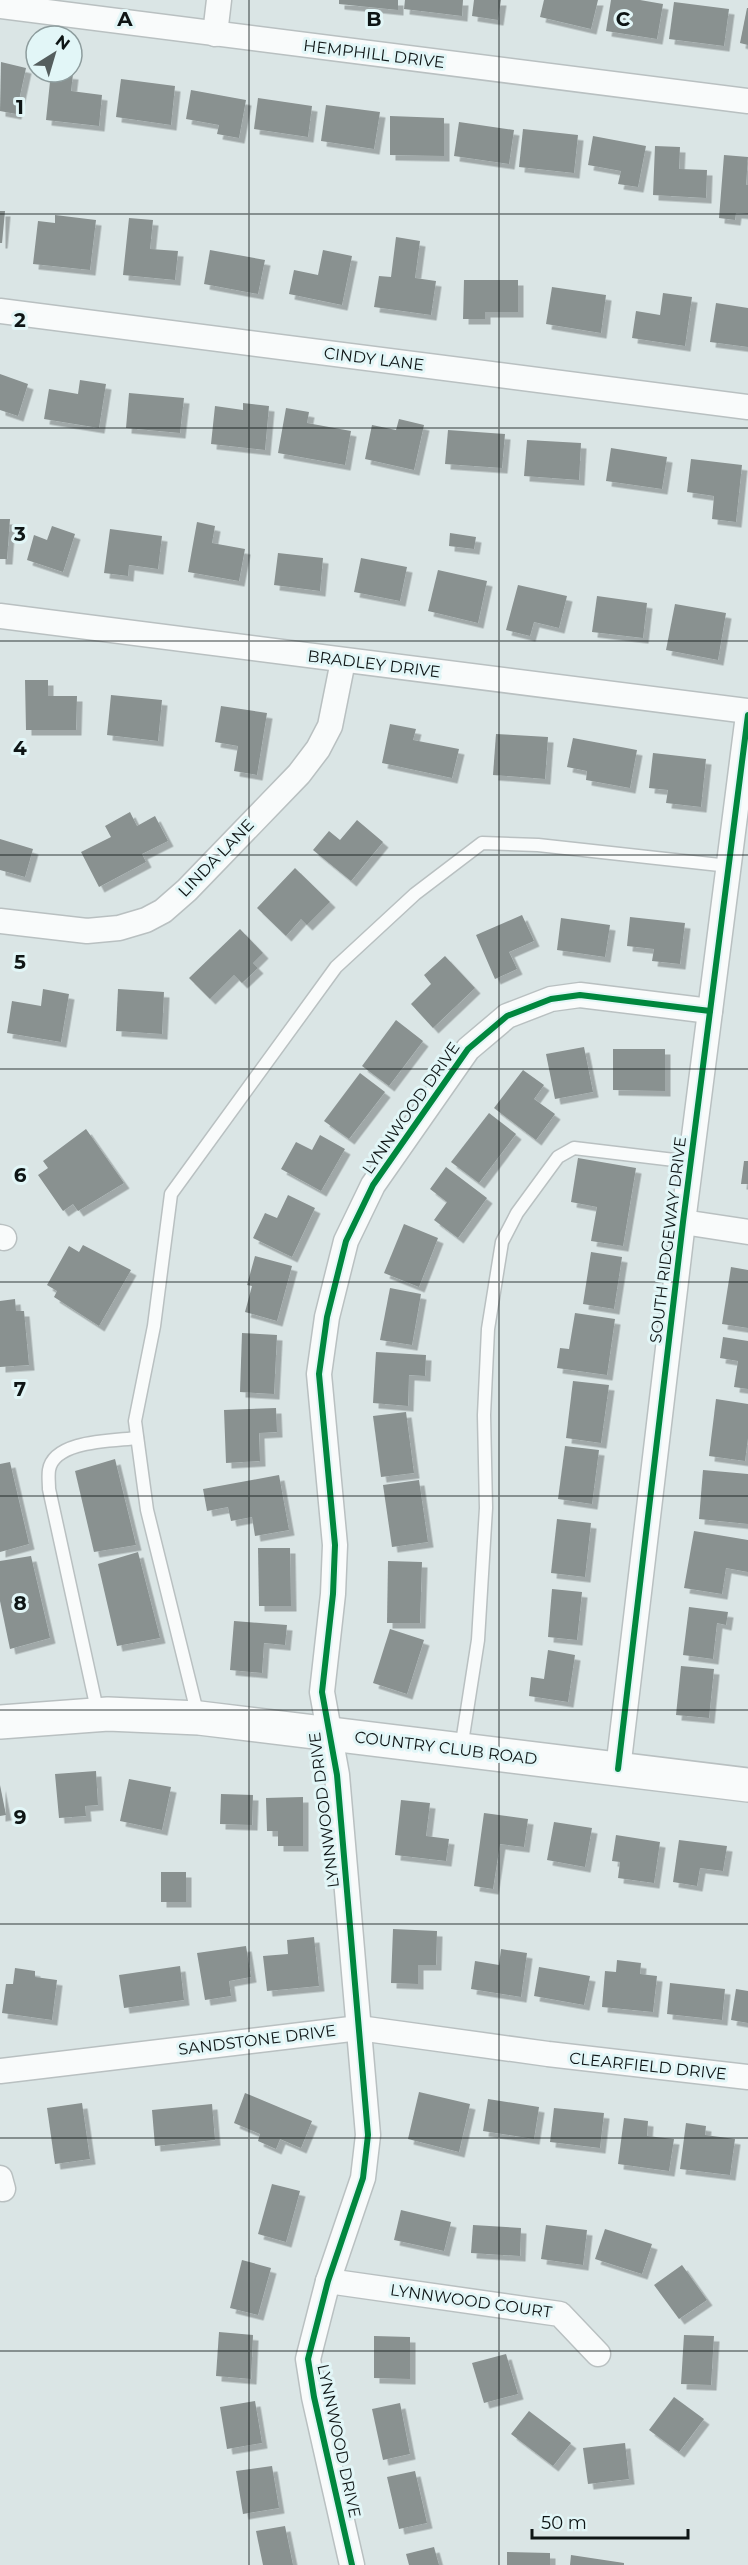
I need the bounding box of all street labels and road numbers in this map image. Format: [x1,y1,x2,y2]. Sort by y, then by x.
street label: HEMPHILL DRIVE [302,36,446,72]
street label: CINDY LANE [323,343,425,375]
street label: BRADLEY DRIVE [307,646,441,682]
street label: LINDA LANE [174,815,258,901]
street label: LYNNWOOD DRIVE [358,1038,464,1178]
street label: SOUTH RIDGEWAY DRIVE [646,1136,690,1344]
street label: COUNTRY CLUB ROAD [354,1727,538,1769]
street label: LYNNWOOD DRIVE [305,1731,343,1889]
street label: SANDSTONE DRIVE [177,2021,337,2059]
street label: CLEARFIELD DRIVE [568,2048,728,2084]
street label: LYNNWOOD COURT [389,2280,554,2322]
street label: LYNNWOOD DRIVE [313,2362,365,2520]

